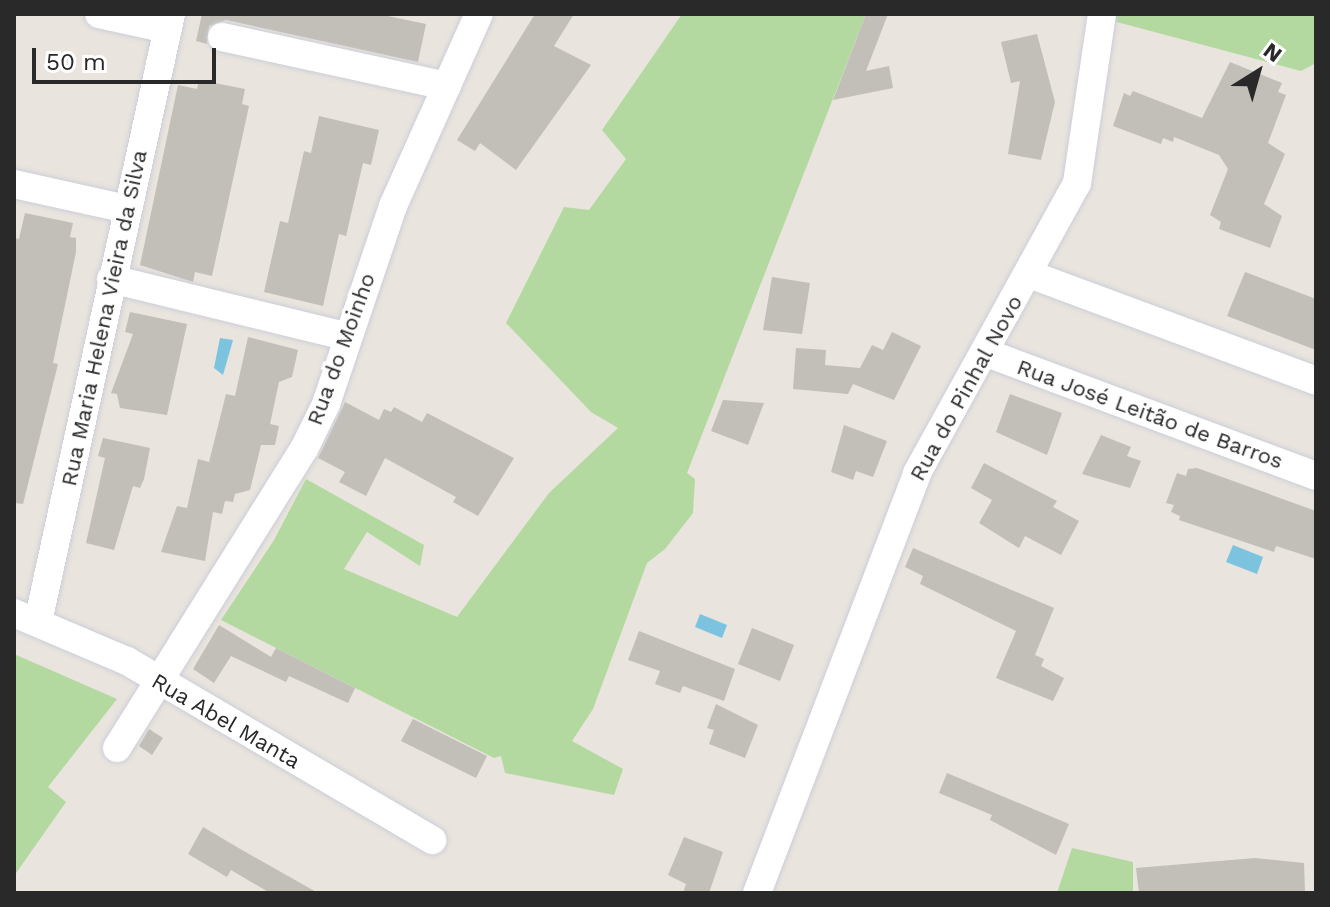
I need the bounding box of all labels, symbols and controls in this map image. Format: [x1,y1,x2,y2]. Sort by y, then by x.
scale bar [36,32,220,82]
north arrow [1218,32,1298,112]
text: N [1259,38,1287,67]
text: 50 m [46,48,106,76]
street label: Rua Maria Helena Vieira da Silva [55,146,153,490]
street label: Rua do Moinho [301,269,381,429]
street label: Rua do Pinhal Novo [904,290,1028,486]
street label: Rua José Leitão de Barros [1013,353,1287,475]
street label: Rua Abel Manta [146,667,306,775]

